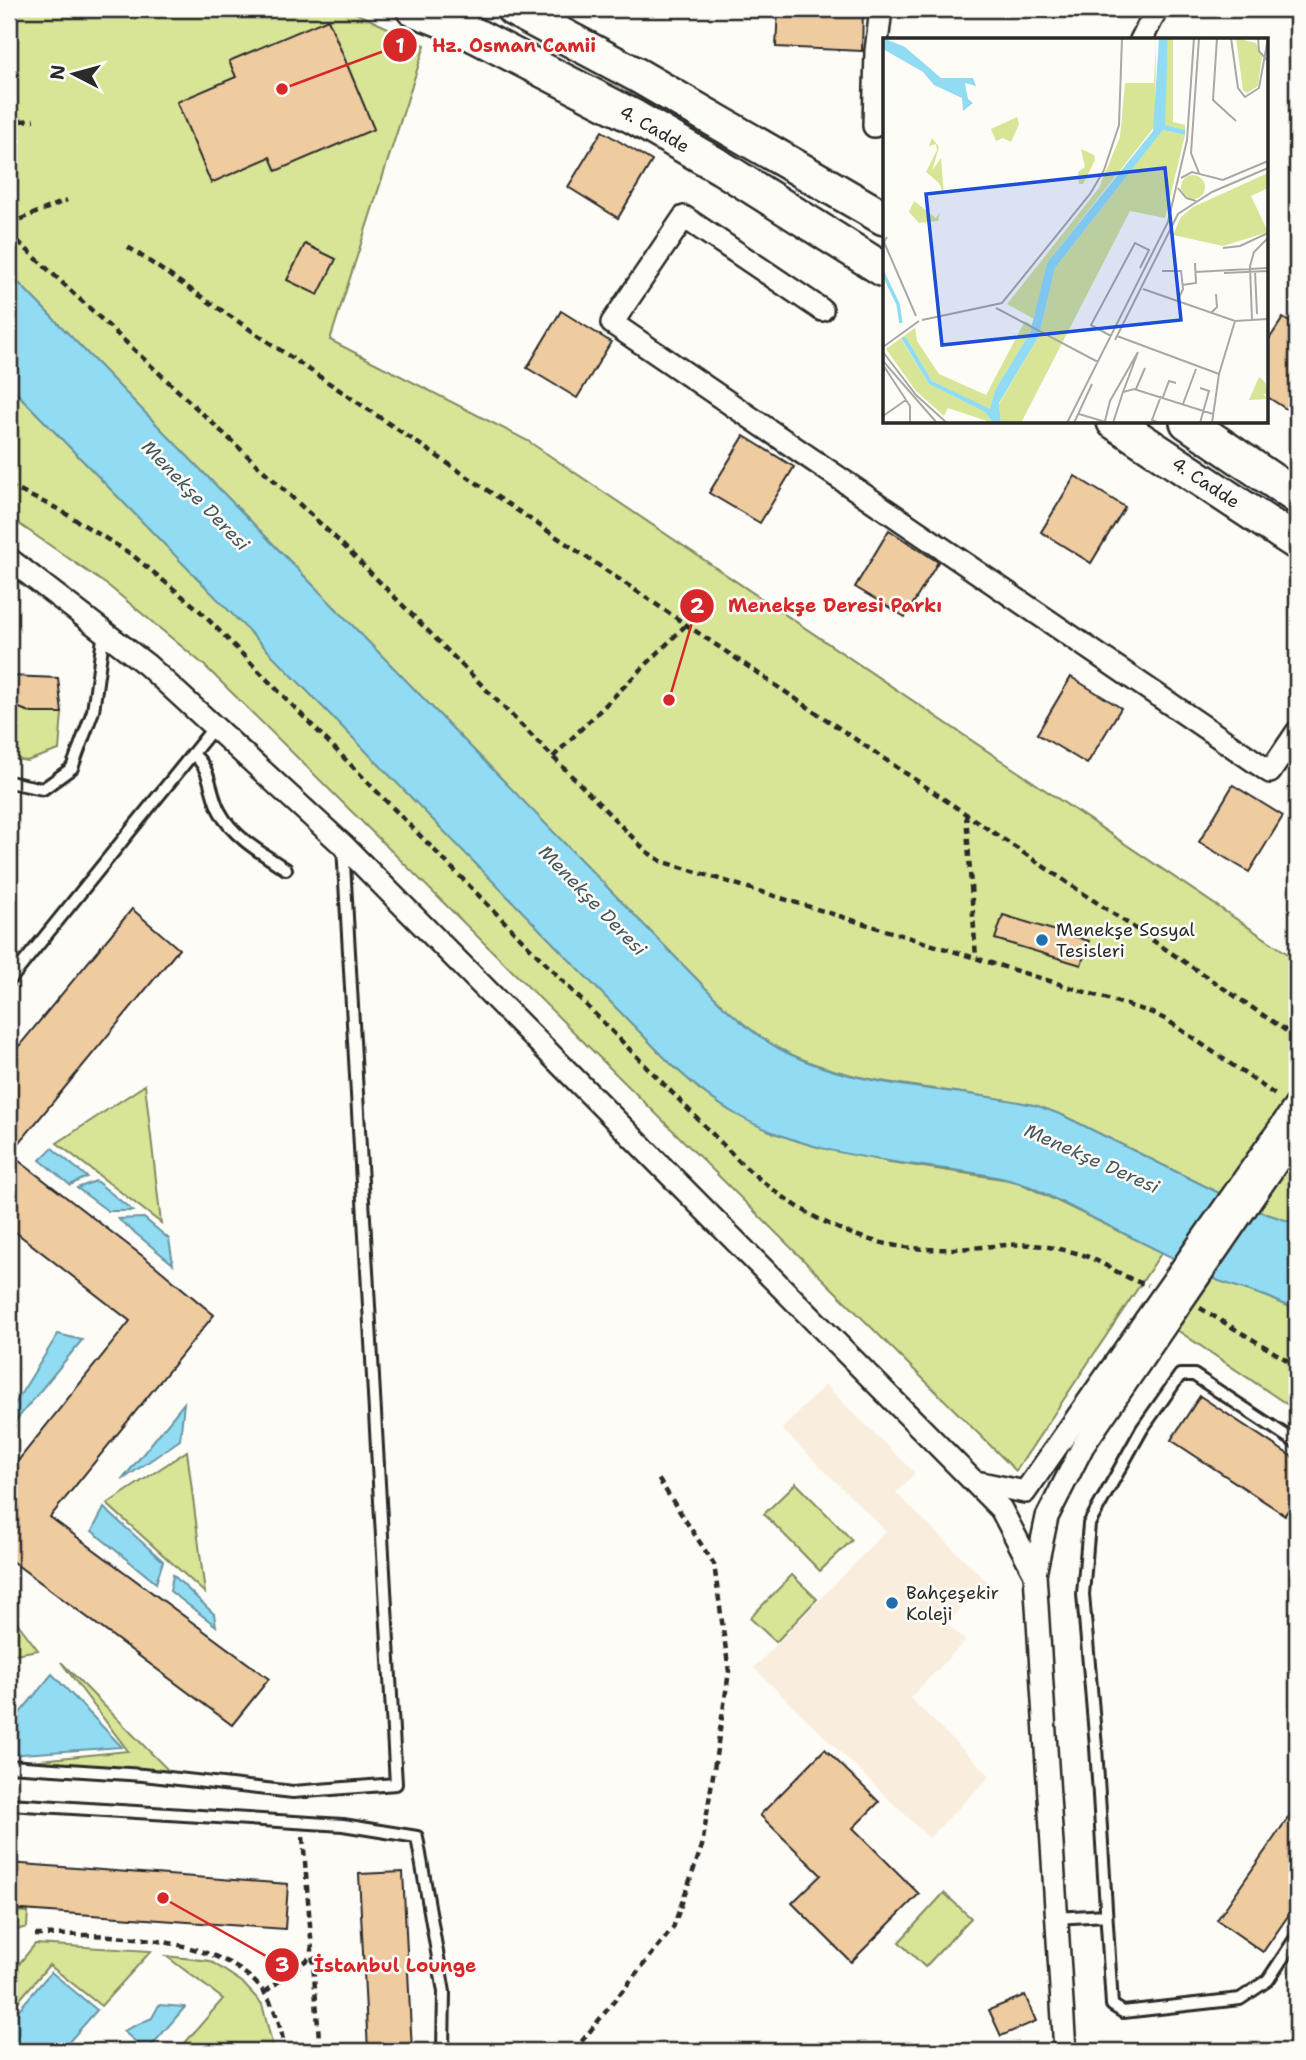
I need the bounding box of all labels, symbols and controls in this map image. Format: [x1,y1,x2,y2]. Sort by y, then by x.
callout: Hz. Osman Camii [383,25,610,65]
text: 1 [395,32,405,60]
text: Hz. Osman Camii [432,33,596,58]
north arrow [38,38,108,108]
inset map [883,38,1268,424]
text: N [44,63,71,81]
street label: 4. Cadde [616,100,694,159]
water label: Menekşe Deresi [136,435,255,557]
street label: 4. Cadde [1167,452,1244,514]
callout: Menekşe Deresi Parkı [679,586,956,626]
text: 2 [690,592,705,620]
text: Menekşe Deresi Parkı [728,593,942,618]
water label: Menekşe Deresi [533,840,652,962]
place label: Menekşe Sosyal Tesisleri [1056,918,1196,963]
marker: Menekşe Sosyal Tesisleri [1034,932,1050,948]
water label: Menekşe Deresi [1021,1118,1164,1200]
place label: Bahçeşekir Koleji [906,1581,999,1626]
marker: Bahçeşekir Koleji [884,1595,900,1611]
callout: İstanbul Lounge [264,1945,490,1985]
text: 3 [275,1951,289,1979]
text: İstanbul Lounge [314,1953,476,1978]

